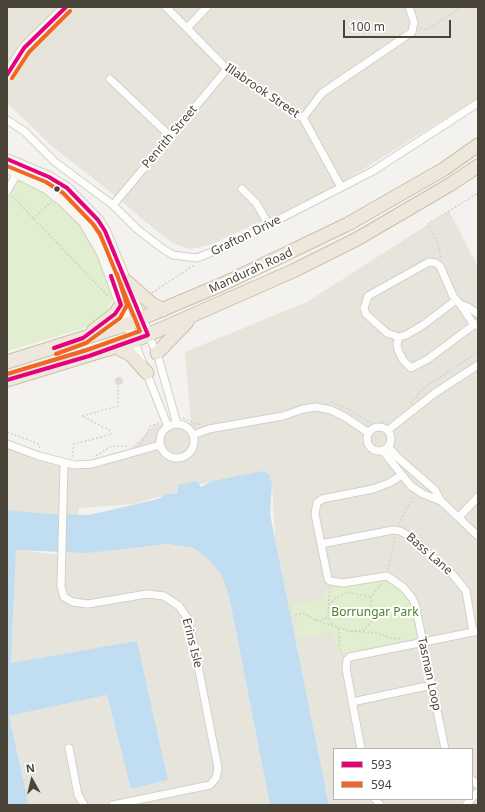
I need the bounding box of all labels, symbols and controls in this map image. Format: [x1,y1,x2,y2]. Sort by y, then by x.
scale bar [345,12,453,38]
text: 100 m [350,18,385,35]
street label: Illabrook Street [222,61,302,121]
street label: Penrith Street [139,103,201,171]
unlabelled marker [52,184,62,194]
street label: Grafton Drive [209,213,283,259]
street label: Mandurah Road [207,245,295,297]
street label: Bass Lane [403,530,455,578]
park label: Borrungar Park [331,606,419,620]
street label: Erins Isle [179,617,205,669]
street label: Tasman Loop [414,636,444,712]
legend [333,748,473,800]
text: 593 [371,756,392,773]
north arrow [12,760,52,800]
text: N [25,760,36,776]
text: 594 [371,776,392,793]

